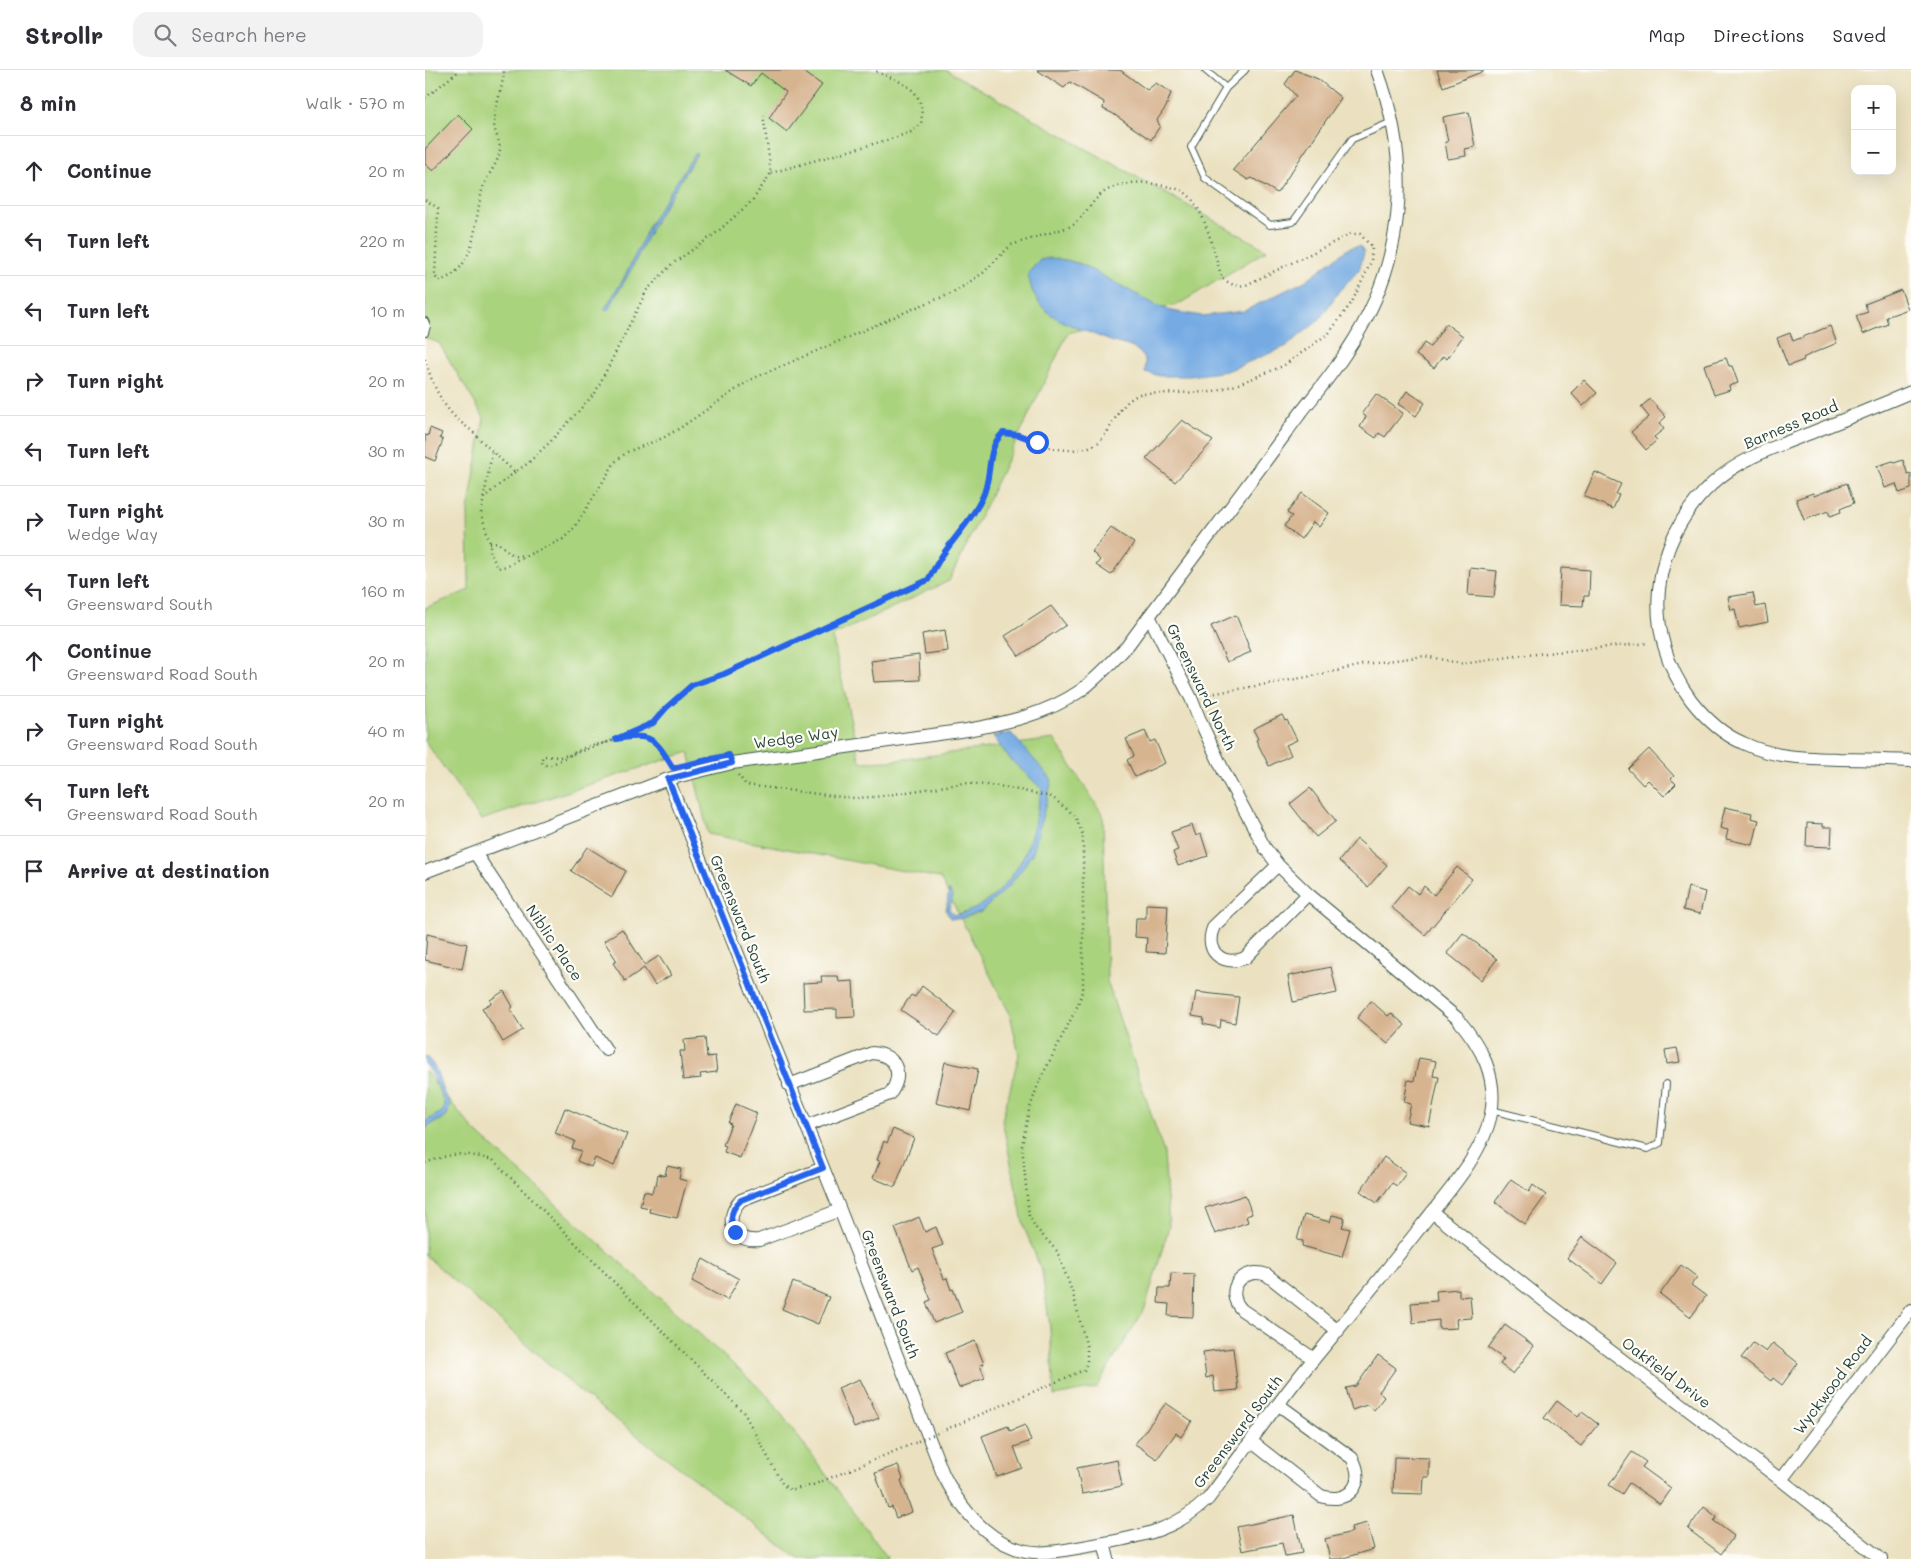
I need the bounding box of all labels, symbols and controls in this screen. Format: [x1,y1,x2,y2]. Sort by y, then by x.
search box [133,12,483,57]
text: Strollr [25,19,103,50]
icon: search [151,21,179,49]
text: Search here [191,22,307,47]
text: Map [1648,23,1685,47]
text: Directions [1713,23,1805,47]
text: Saved [1833,23,1886,47]
map controls [1851,85,1896,175]
button: + [1851,85,1896,130]
text: 8 min [20,89,76,116]
text: Walk · 570 m [305,92,405,113]
button: − [1851,130,1896,175]
icon: ahead [20,157,48,185]
text: Continue [67,158,152,183]
text: 20 m [368,160,405,181]
icon: left [20,227,48,255]
text: Turn left [67,228,150,253]
text: 220 m [359,230,405,251]
icon: left [20,297,48,325]
text: Turn left [67,298,150,323]
text: 10 m [370,300,405,321]
icon: right [20,367,48,395]
text: Turn right [67,368,164,393]
text: 20 m [368,370,405,391]
street label: Barness Road [1740,395,1841,453]
route start [1026,431,1049,454]
icon: left [20,437,48,465]
text: Turn left [67,438,150,463]
text: 30 m [368,440,405,461]
text: Turn right [67,498,164,523]
icon: right [20,507,48,535]
text: 30 m [368,510,405,531]
text: Wedge Way [67,523,158,544]
text: Turn left [67,568,150,593]
icon: left [20,577,48,605]
text: 160 m [360,580,405,601]
text: Greensward South [67,593,212,614]
street label: Greensward North [1163,620,1241,753]
text: Continue [67,638,152,663]
icon: ahead [20,647,48,675]
text: 20 m [368,650,405,671]
text: Greensward Road South [67,663,257,684]
text: Turn right [67,708,164,733]
icon: right [20,717,48,745]
text: 40 m [368,720,405,741]
street label: Wedge Way [752,721,840,753]
text: Greensward Road South [67,733,257,754]
text: Turn left [67,778,150,803]
icon: left [20,787,48,815]
text: 20 m [368,790,405,811]
text: Greensward Road South [67,803,257,824]
street label: Greensward South [706,852,776,986]
icon: arrive [20,857,48,885]
text: Arrive at destination [67,858,270,883]
street label: Niblic Place [522,901,588,984]
route end [724,1221,747,1244]
street label: Greensward South [857,1226,925,1361]
street label: Wyckwood Road [1788,1331,1876,1438]
street label: Oakfield Drive [1618,1332,1715,1412]
street label: Greensward South [1188,1371,1286,1492]

